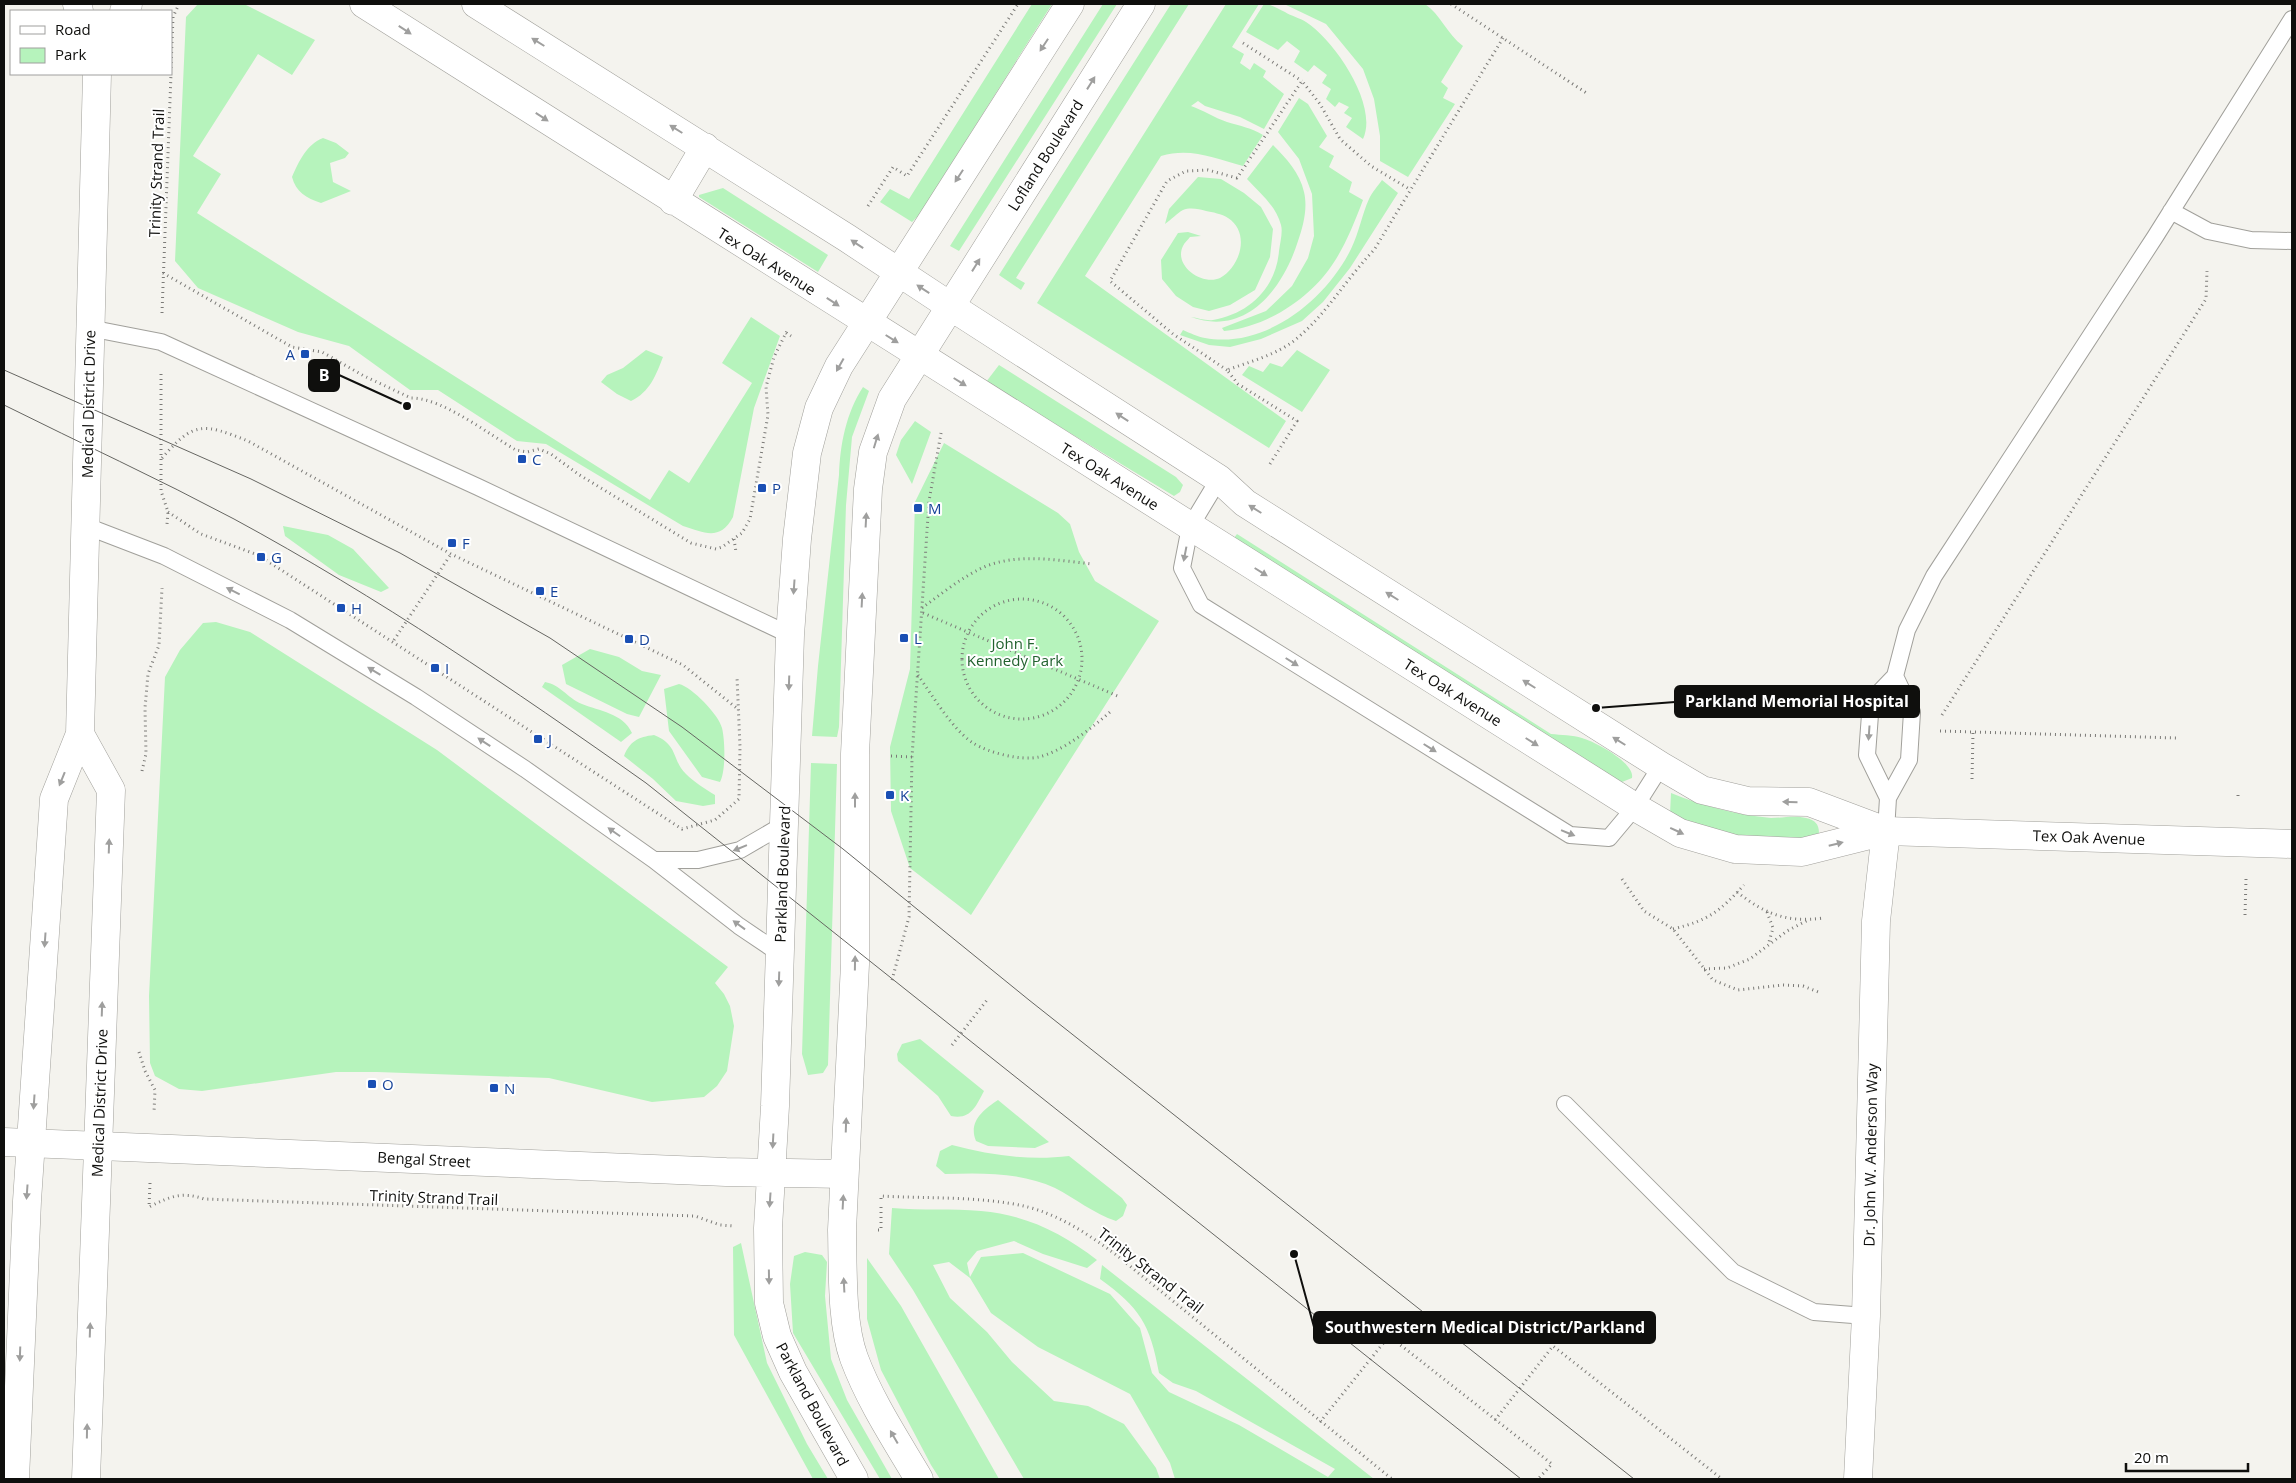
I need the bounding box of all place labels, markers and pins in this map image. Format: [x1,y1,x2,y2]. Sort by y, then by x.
place label: A [286,344,296,364]
marker: A [299,348,311,360]
callout: B [309,360,339,391]
place label: C [532,449,541,469]
marker: C [516,453,528,465]
place label: P [772,478,781,498]
marker: P [756,482,768,494]
place label: M [928,498,942,518]
marker: M [912,502,924,514]
place label: F [462,533,470,553]
marker: F [446,537,458,549]
place label: G [271,547,282,567]
marker: G [255,551,267,563]
place label: E [550,581,558,601]
marker: E [534,585,546,597]
place label: H [351,598,362,618]
marker: H [335,602,347,614]
place label: L [914,628,922,648]
place label: D [639,629,650,649]
marker: L [898,632,910,644]
marker: D [623,633,635,645]
place label: I [445,658,449,678]
marker: I [429,662,441,674]
callout: Parkland Memorial Hospital [1675,686,1919,717]
place label: J [546,729,552,749]
marker: J [532,733,544,745]
place label: K [900,785,910,805]
marker: K [884,789,896,801]
place label: O [382,1074,394,1094]
marker: O [366,1078,378,1090]
place label: N [504,1078,515,1098]
marker: N [488,1082,500,1094]
callout: Southwestern Medical District/Parkland [1314,1312,1655,1343]

